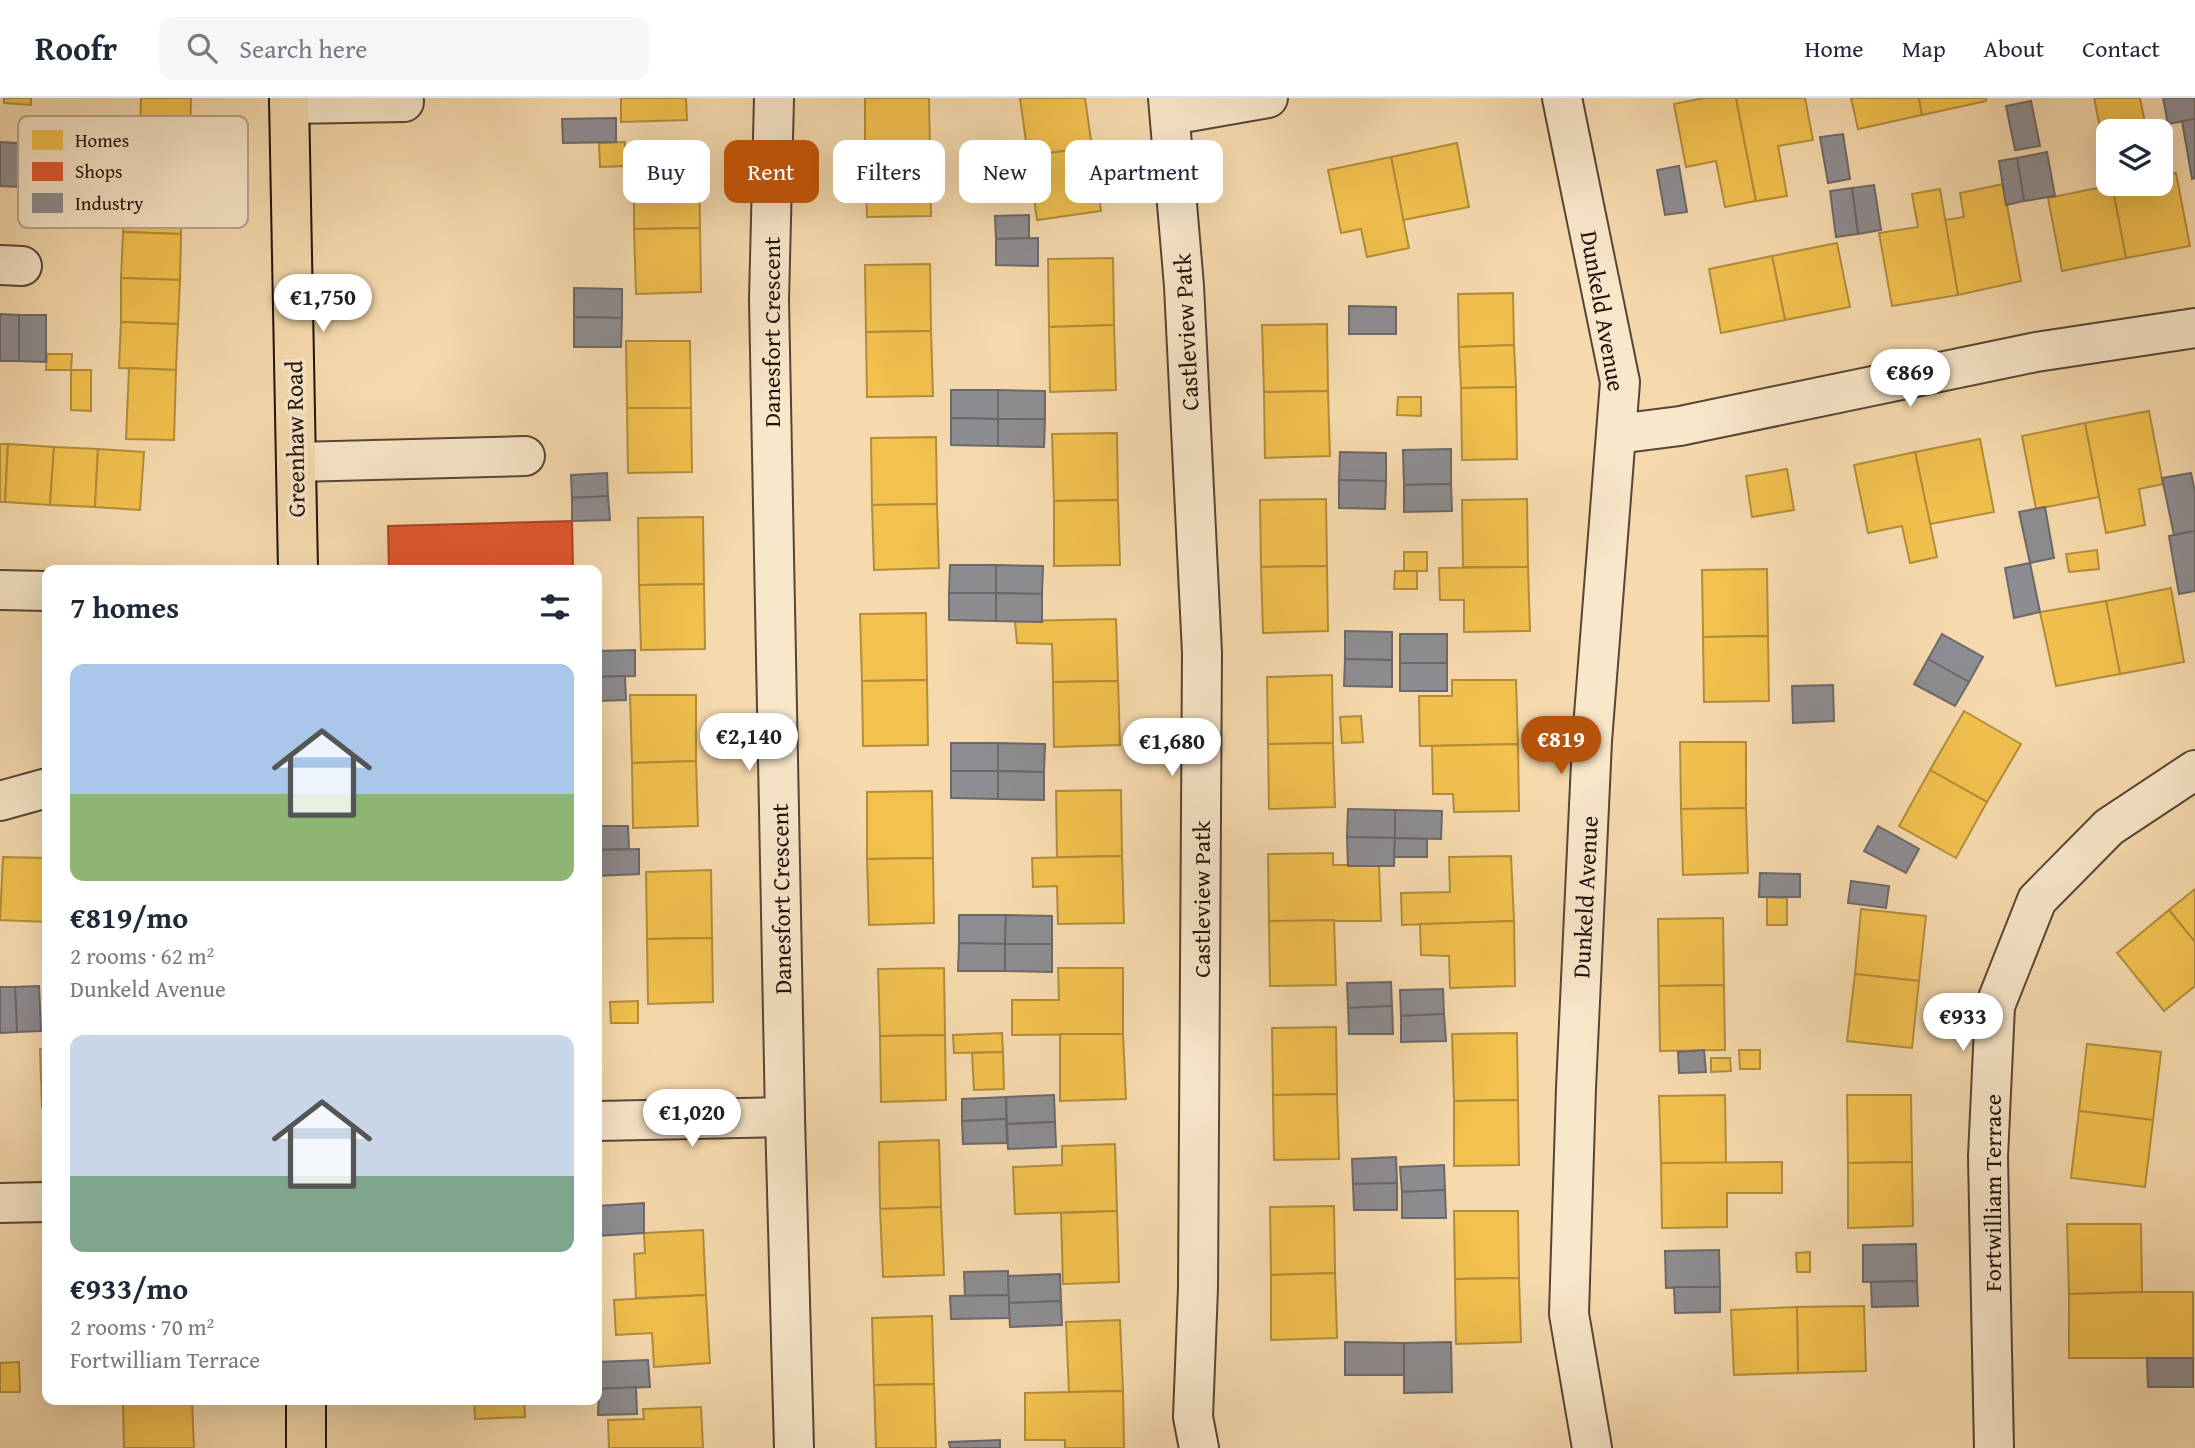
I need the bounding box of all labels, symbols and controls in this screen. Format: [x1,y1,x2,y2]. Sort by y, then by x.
search box [159,17,649,80]
text: Roofr [35,24,117,72]
icon: search [183,29,221,67]
text: Search here [239,29,368,68]
text: Home [1805,31,1864,66]
text: Map [1902,31,1946,66]
text: About [1984,31,2044,66]
text: Contact [2082,31,2160,66]
legend [18,116,248,228]
map controls [2096,119,2173,196]
button: layers [2096,119,2173,196]
text: Homes [75,126,129,154]
chip: Buy [623,140,710,203]
chip: Rent [724,140,819,203]
chip: Filters [833,140,945,203]
chip: New [959,140,1051,203]
chip: Apartment [1065,140,1223,203]
text: Shops [75,157,122,185]
text: Industry [75,189,144,217]
street label: Dunkeld Avenue [1572,228,1634,394]
street label: Danesfort Crescent [754,236,789,428]
street label: Castleview Patk [1164,252,1208,412]
pin: €1,750 [266,274,380,334]
text: €1,750 [290,280,356,313]
pin: €869 [1869,350,1951,409]
text: €869 [1886,355,1934,388]
street label: Greenhaw Road [276,360,314,518]
text: 7 homes [70,585,179,629]
icon: filters [536,588,574,626]
icon: home [259,710,385,836]
pin: €2,140 [692,714,806,773]
pin: €819 [1520,716,1602,776]
pin: €1,680 [1115,718,1229,778]
text: €2,140 [716,719,782,752]
text: €819 [1537,722,1585,755]
text: €1,680 [1139,724,1205,757]
street label: Danesfort Crescent [762,803,800,995]
street label: Dunkeld Avenue [1563,815,1607,979]
street label: Castleview Patk [1184,819,1219,978]
text: €819/mo [70,895,188,939]
text: 2 rooms · 62 m² [70,939,214,972]
text: Dunkeld Avenue [70,972,226,1005]
pin: €933 [1922,993,2004,1053]
text: €933 [1939,999,1987,1032]
icon: home [259,1081,385,1207]
pin: €1,020 [635,1090,749,1149]
street label: Fortwilliam Terrace [1975,1094,2010,1292]
text: €1,020 [659,1095,725,1128]
text: €933/mo [70,1266,188,1310]
text: 2 rooms · 70 m² [70,1310,214,1343]
text: Fortwilliam Terrace [70,1343,260,1376]

